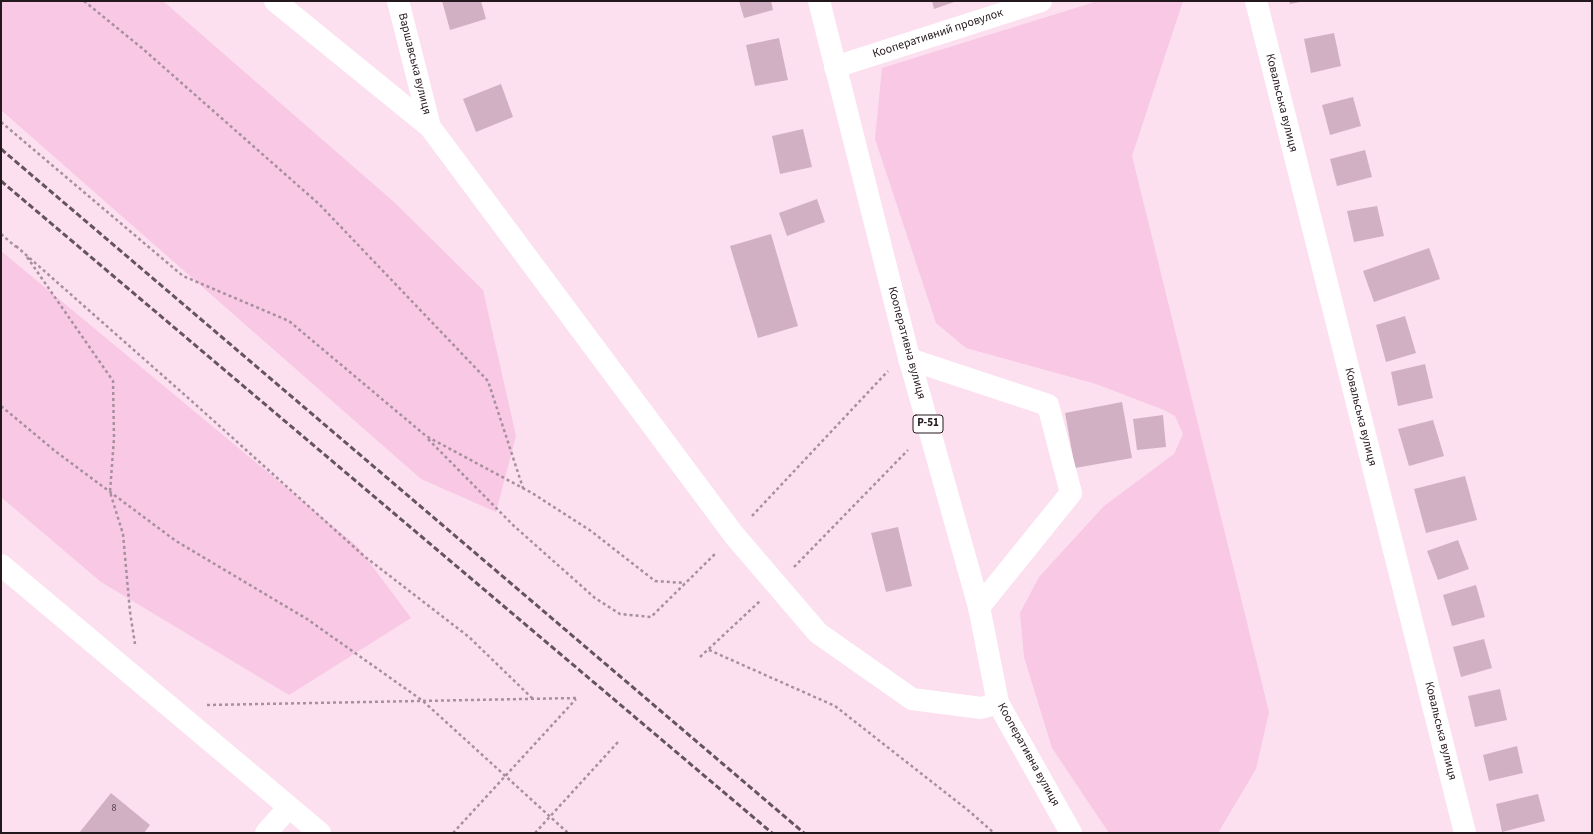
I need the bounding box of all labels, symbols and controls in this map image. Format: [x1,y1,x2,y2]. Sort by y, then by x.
street label: Кооперативний провулок [871,6,1005,62]
street label: Варшавська вулиця [394,12,434,116]
street label: Ковальська вулиця [1262,52,1300,154]
street label: Кооперативна вулиця [884,285,928,401]
street label: Ковальська вулиця [1341,366,1379,468]
road number: Р-51 [913,415,943,433]
street label: Ковальська вулиця [1421,680,1459,782]
street label: Кооперативна вулиця [994,701,1062,809]
house number: 8 [112,803,116,815]

